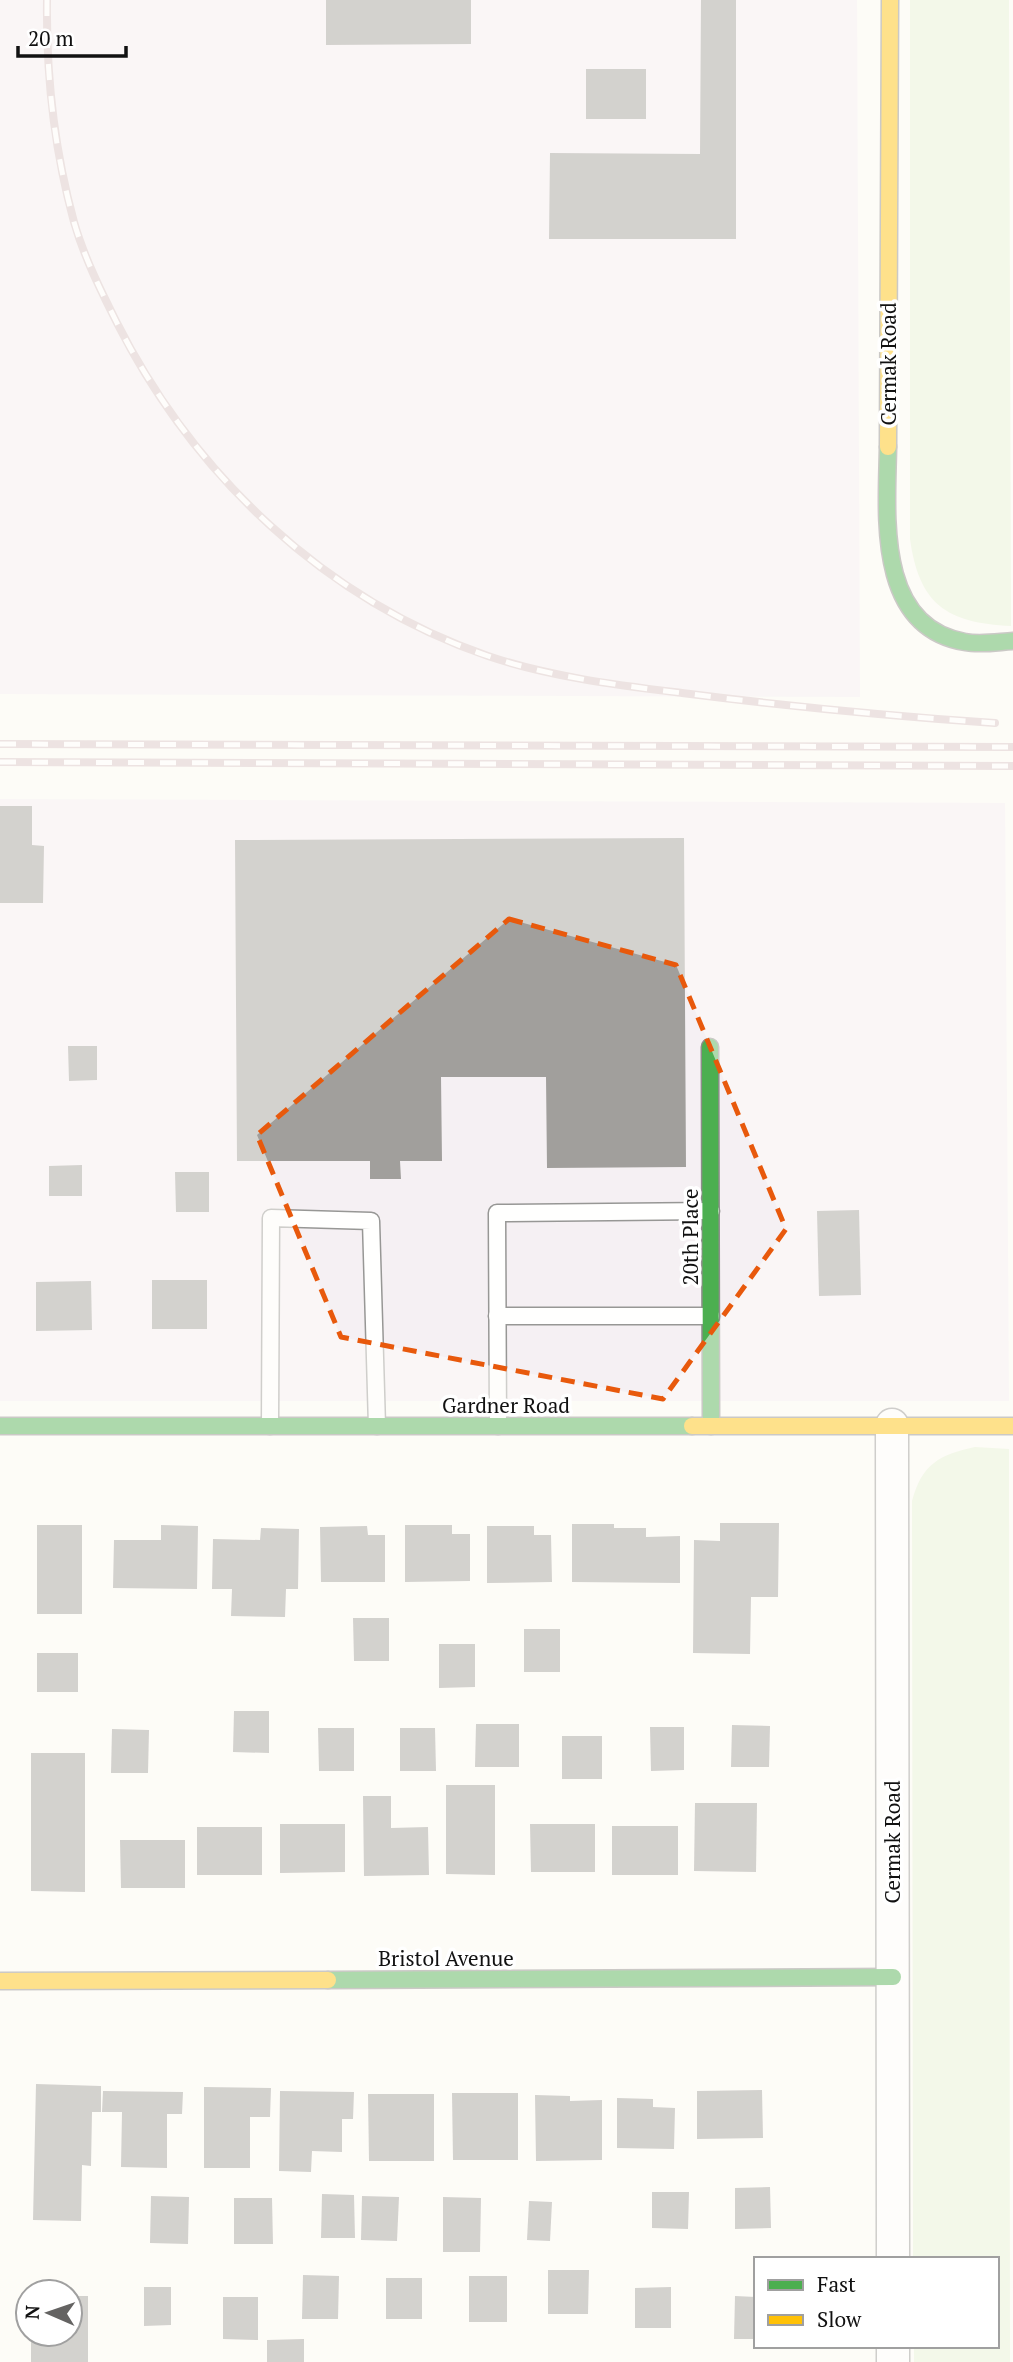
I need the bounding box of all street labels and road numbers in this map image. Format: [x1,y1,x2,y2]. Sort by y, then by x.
street label: Cermak Road [874,302,902,426]
street label: 20th Place [676,1188,704,1286]
street label: Gardner Road [442,1391,570,1419]
street label: Cermak Road [878,1780,906,1904]
street label: Bristol Avenue [378,1944,514,1972]

